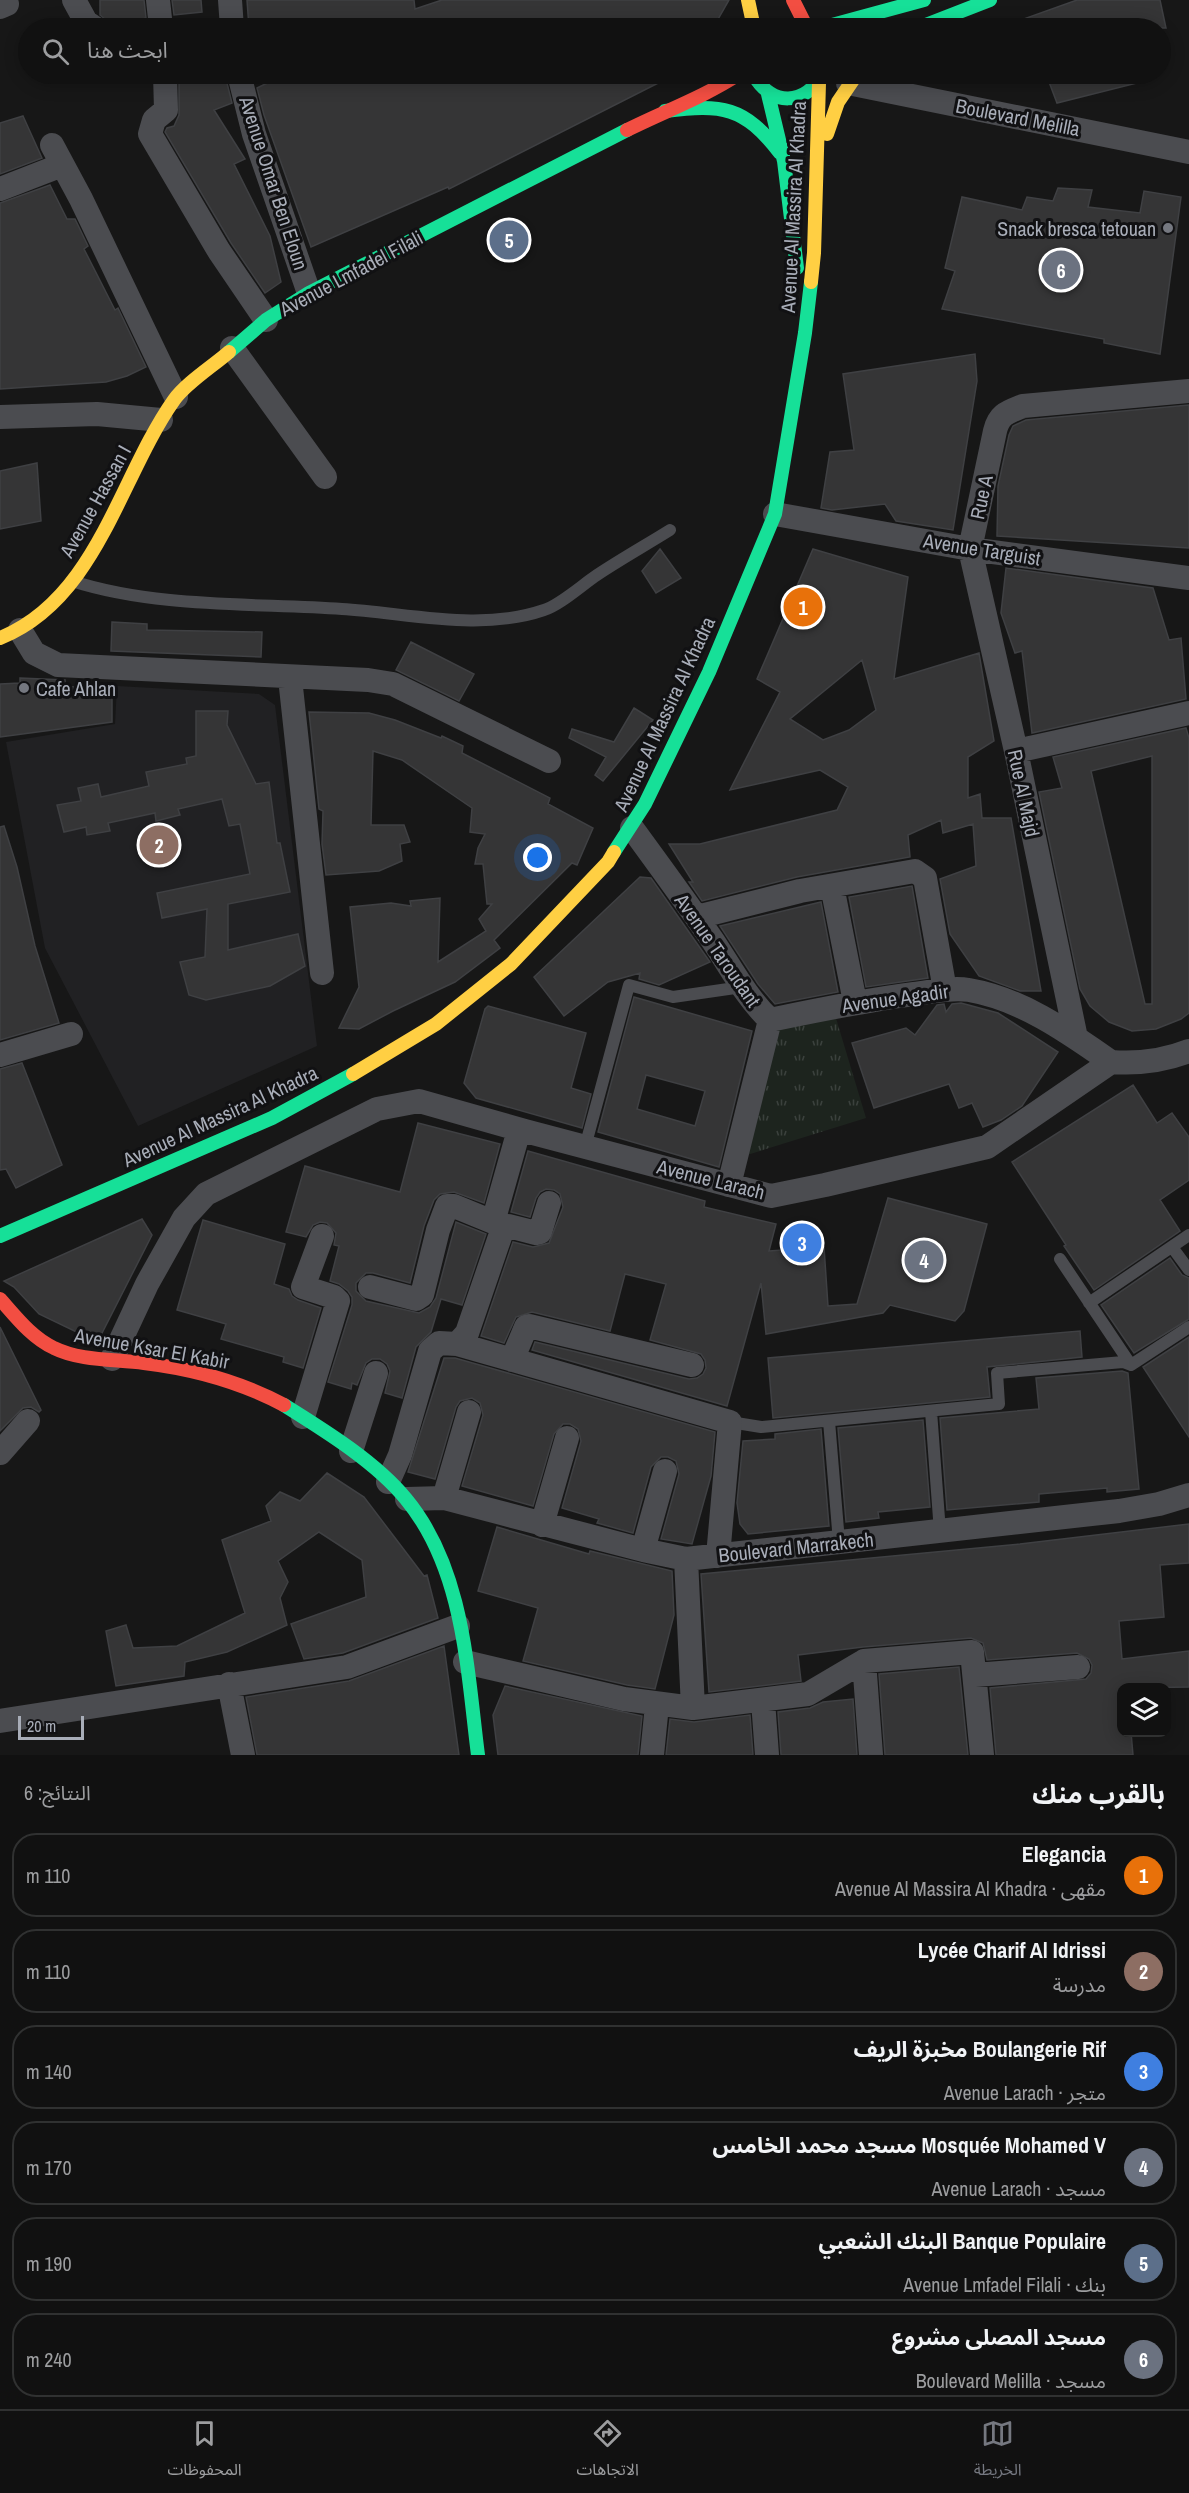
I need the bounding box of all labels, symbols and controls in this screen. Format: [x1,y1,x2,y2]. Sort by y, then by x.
search box [18,18,1171,84]
icon: search [39,35,72,68]
text: ابحث هنا [87,35,168,65]
street label: Avenue Omar Ben Eloun [233,92,315,273]
street label: Boulevard Melilla [954,92,1082,142]
street label: Avenue Al Massira Al Khadra [774,100,812,315]
place label: Snack bresca tetouan [997,215,1156,242]
pin: 5 [490,218,528,262]
marker: Snack bresca tetouan [1161,221,1175,235]
street label: Avenue Lmfadel Filali [274,224,427,323]
pin: 6 [1042,248,1080,292]
street label: Avenue Hassan I [52,440,137,563]
street label: Rue A [963,472,999,522]
street label: Avenue Targuist [920,526,1043,572]
pin: 1 [784,584,822,630]
street label: Avenue Al Massira Al Khadra [607,612,721,817]
place label: Cafe Ahlan [36,675,116,702]
marker: Cafe Ahlan [17,681,31,695]
street label: Rue Al Majd [1002,747,1046,839]
pin: 2 [140,822,178,868]
your location [523,843,552,872]
street label: Avenue Taroudant [668,887,767,1013]
street label: Avenue Agadir [839,977,951,1019]
street label: Avenue Al Massira Al Khadra [117,1059,322,1173]
street label: Avenue Larach [653,1152,768,1205]
pin: 3 [782,1220,822,1266]
pin: 4 [904,1238,944,1282]
street label: Avenue Ksar El Kabir [72,1321,232,1375]
street label: Boulevard Marrakech [717,1525,875,1569]
map controls [1117,1683,1171,1737]
button: layers [1117,1683,1171,1737]
scale bar [18,1713,84,1740]
text: 20 m [27,1715,56,1737]
text: بالقرب منك [1032,1776,1165,1811]
text: النتائج: 6 [24,1779,91,1806]
text: Elegancia [1022,1839,1106,1869]
text: 110 m [26,1862,70,1889]
text: 1 [1139,1862,1148,1889]
text: مقهى · Avenue Al Massira Al Khadra [835,1875,1106,1902]
text: Lycée Charif Al Idrissi [918,1935,1106,1965]
text: 110 m [26,1958,70,1985]
text: 2 [1139,1958,1148,1985]
text: مدرسة [1053,1971,1106,1998]
text: Boulangerie Rif مخبزة الريف [853,2034,1106,2064]
text: 140 m [26,2058,72,2085]
text: 3 [1139,2058,1148,2085]
text: متجر · Avenue Larach [944,2079,1106,2106]
text: Mosquée Mohamed V مسجد محمد الخامس [712,2130,1106,2160]
text: 170 m [26,2154,72,2181]
text: 4 [1139,2154,1148,2181]
text: مسجد · Avenue Larach [931,2175,1106,2202]
text: Banque Populaire البنك الشعبي [819,2226,1106,2256]
text: 190 m [26,2250,72,2277]
text: 5 [1139,2250,1148,2277]
text: بنك · Avenue Lmfadel Filali [903,2271,1106,2298]
text: مسجد المصلى مشروع [892,2322,1106,2352]
text: 240 m [26,2346,72,2373]
text: 6 [1139,2346,1148,2373]
text: مسجد · Boulevard Melilla [916,2367,1106,2394]
tab: المحفوظات [167,2417,242,2487]
tab: الاتجاهات [576,2417,639,2487]
tab: الخريطة [974,2417,1022,2487]

